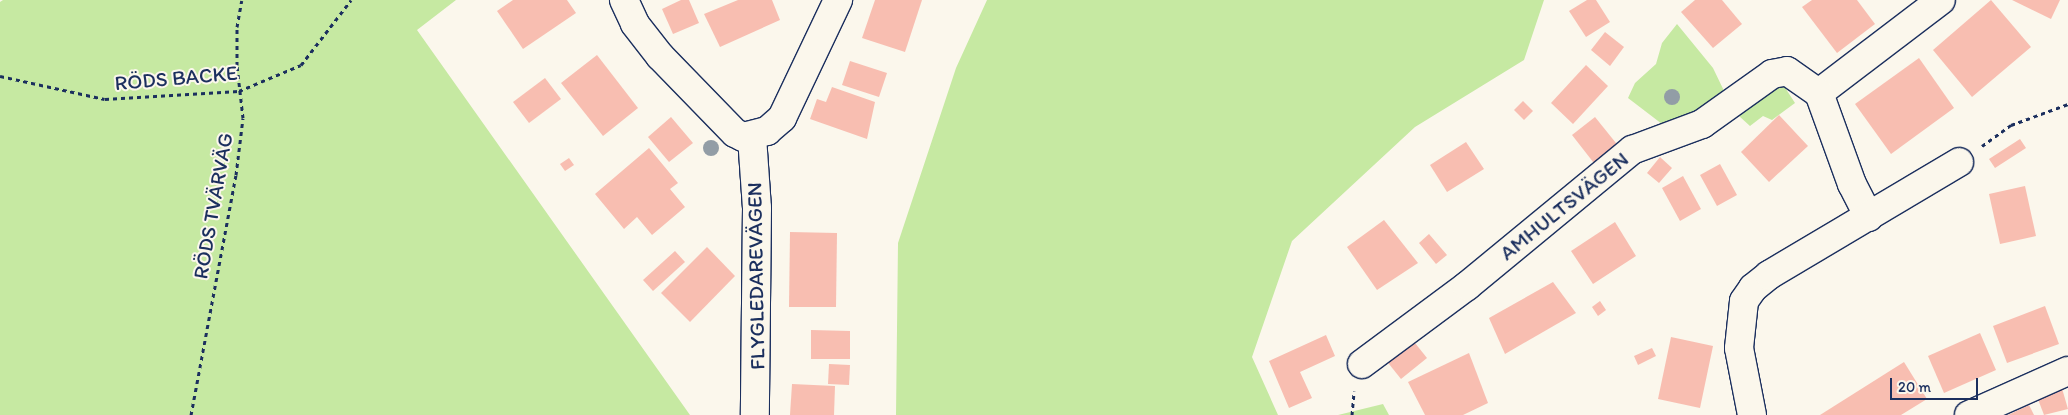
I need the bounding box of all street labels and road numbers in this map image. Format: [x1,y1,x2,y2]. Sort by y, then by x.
street label: RÖDS BACKE [113,60,239,96]
street label: RÖDS TVÄRVÄG [188,131,238,281]
street label: AMHULTSVÄGEN [1494,146,1634,266]
street label: FLYGLEDAREVÄGEN [742,182,770,370]

